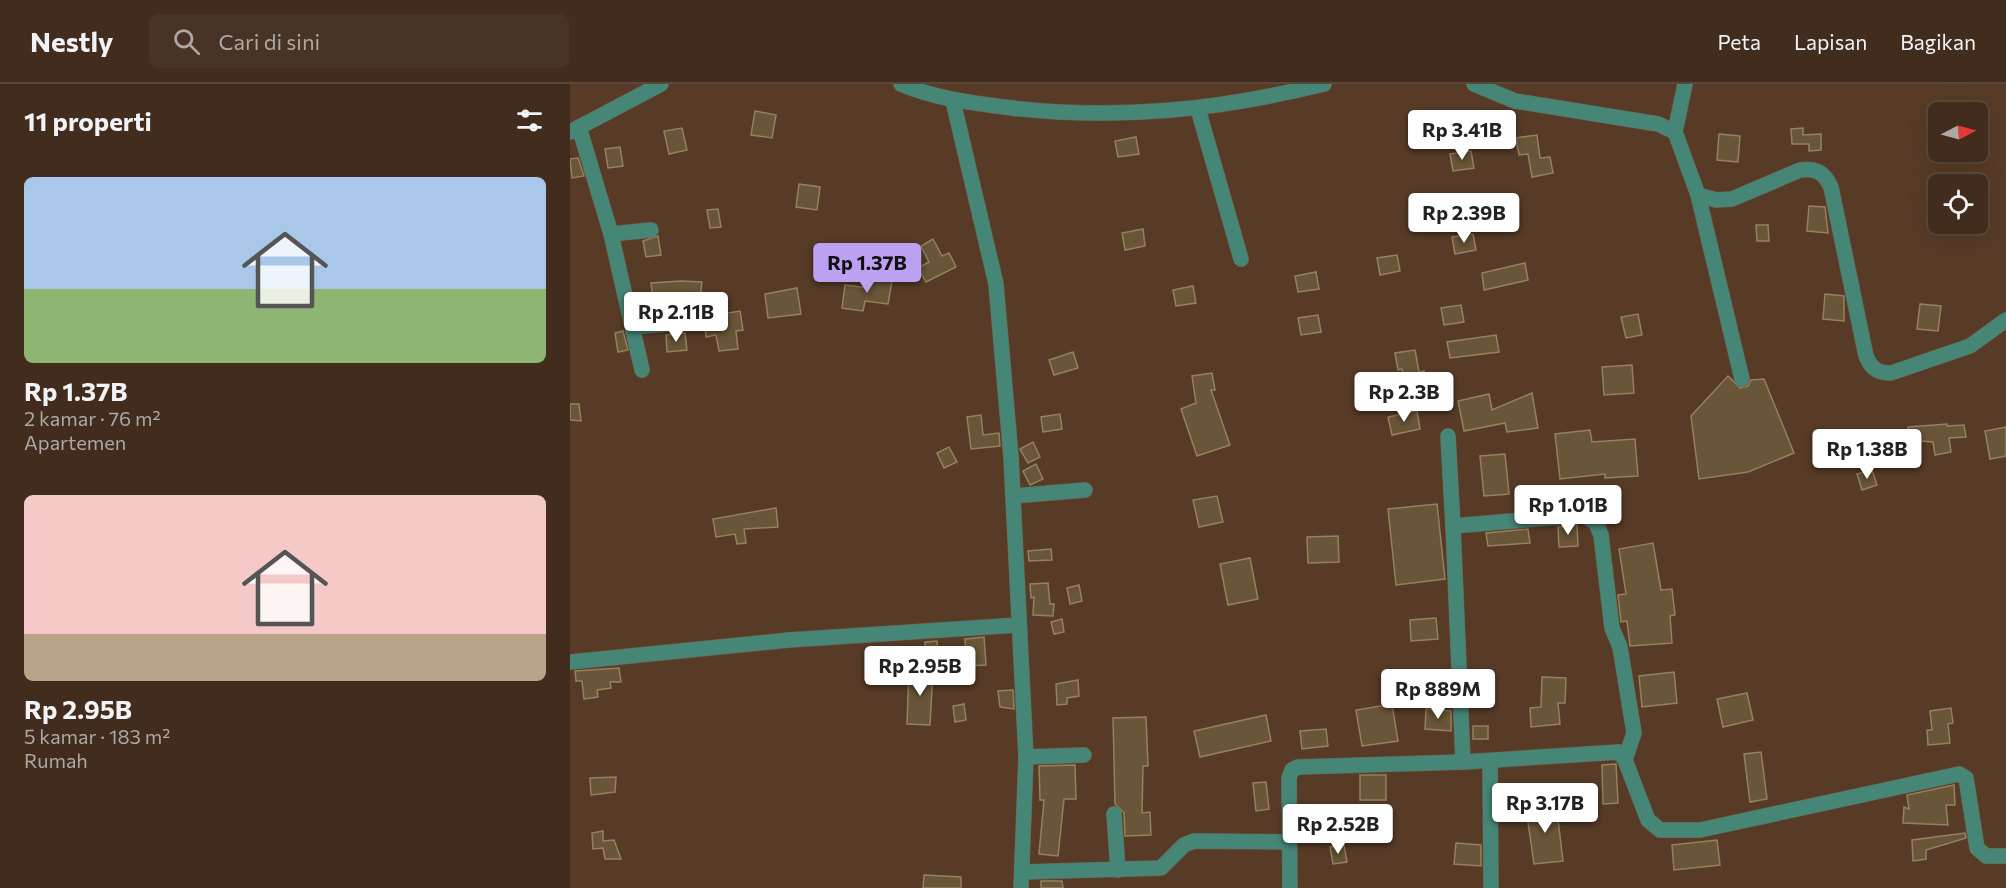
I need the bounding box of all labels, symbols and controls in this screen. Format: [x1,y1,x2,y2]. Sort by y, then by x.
search box [149,14,569,68]
text: Nestly [30,24,113,58]
icon: search [170,25,203,58]
text: Cari di sini [218,28,320,55]
text: Peta [1718,29,1761,54]
text: Lapisan [1794,29,1867,54]
text: Bagikan [1900,29,1976,54]
north arrow [1928,102,1988,162]
map controls [1928,102,1988,234]
icon: filters [513,104,546,137]
text: 11 properti [24,105,152,136]
pin: Rp 3.41B [1400,110,1524,161]
text: Rp 3.41B [1422,117,1502,141]
button: locate [1928,174,1988,234]
pin: Rp 2.39B [1402,193,1526,244]
text: Rp 2.39B [1422,200,1506,224]
icon: home [231,216,339,324]
pin: Rp 1.37B [805,243,929,294]
text: Rp 1.37B [827,250,907,274]
pin: Rp 2.11B [614,292,738,343]
text: Rp 2.11B [638,299,714,323]
pin: Rp 2.3B [1349,372,1459,423]
text: Rp 1.37B [24,375,127,406]
text: Rp 2.3B [1368,379,1440,403]
text: 2 kamar · 76 m² [24,406,160,430]
pin: Rp 1.38B [1805,429,1929,480]
text: Apartemen [24,430,126,454]
text: Rp 1.38B [1826,436,1908,460]
pin: Rp 1.01B [1506,485,1630,536]
text: Rp 1.01B [1528,492,1608,516]
icon: home [231,534,339,642]
pin: Rp 2.95B [858,646,982,697]
text: Rp 2.95B [878,653,962,677]
pin: Rp 889M [1383,669,1493,720]
text: Rp 889M [1395,676,1481,700]
text: Rp 2.95B [24,693,132,724]
text: 5 kamar · 183 m² [24,724,170,748]
text: Rumah [24,748,88,772]
pin: Rp 3.17B [1483,783,1607,834]
text: Rp 3.17B [1506,790,1584,814]
pin: Rp 2.52B [1276,804,1400,855]
text: Rp 2.52B [1297,811,1379,835]

